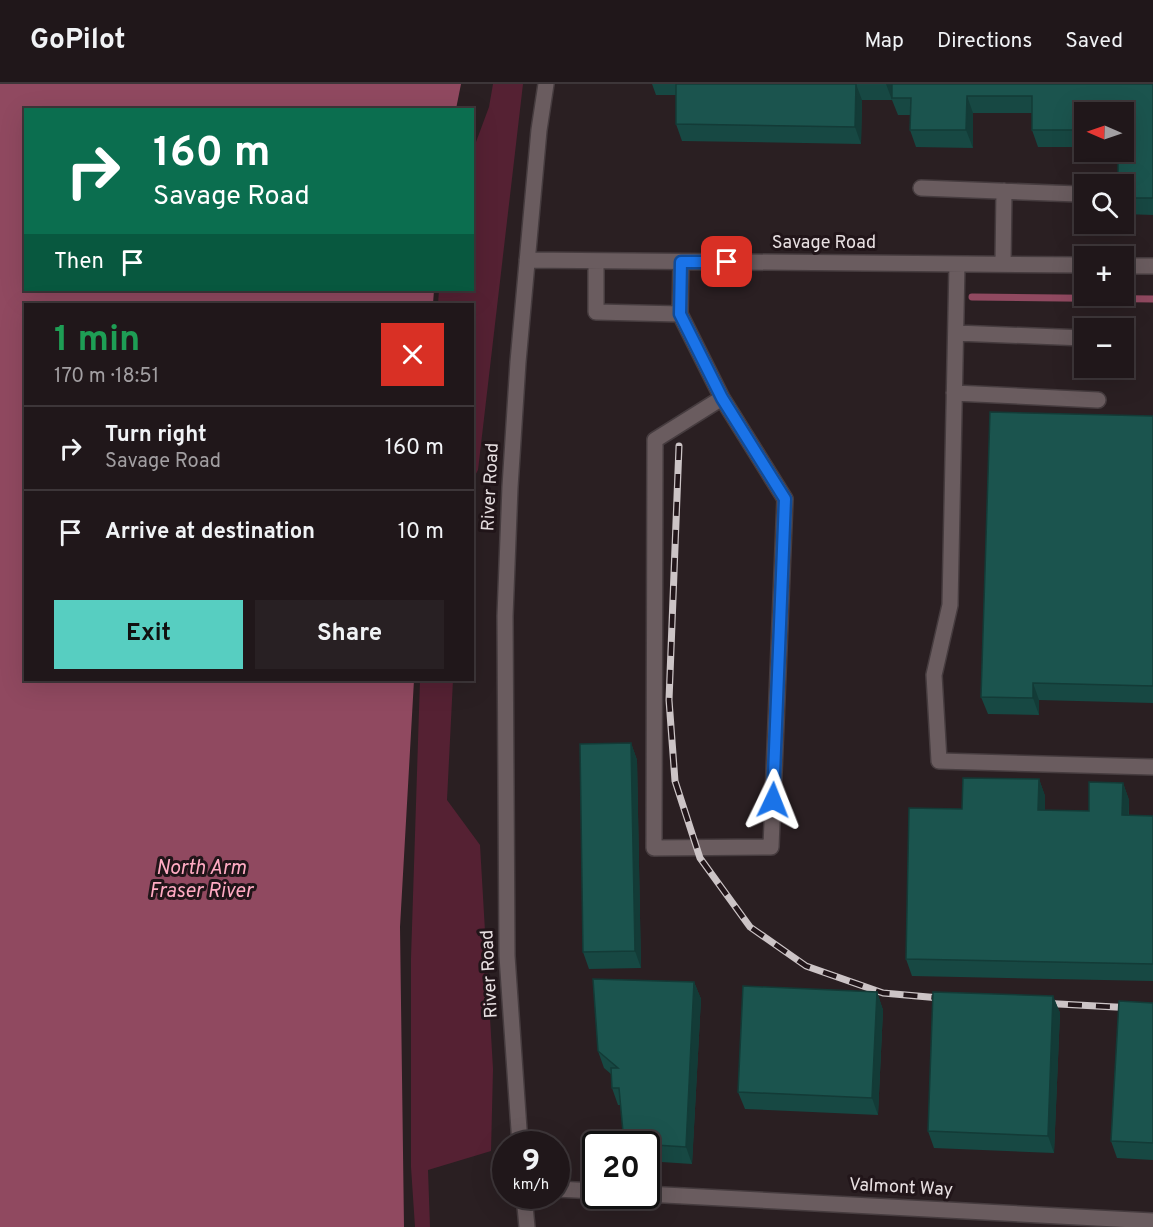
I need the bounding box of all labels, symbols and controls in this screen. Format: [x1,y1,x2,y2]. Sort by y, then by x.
text: GoPilot [30,23,125,59]
text: Map [864,28,904,55]
text: Directions [937,28,1032,55]
text: Saved [1065,28,1123,55]
north arrow [1074,102,1134,162]
map controls [1074,102,1134,378]
text: 160 m [153,128,271,181]
icon: right [54,132,132,210]
button: search [1074,174,1134,234]
text: Savage Road [153,180,310,214]
street label: Savage Road [772,232,876,255]
pin [701,236,752,287]
icon: arrive [710,245,743,278]
icon: arrive [116,246,149,279]
button: + [1074,246,1134,306]
text: Then [54,249,104,276]
text: 1 min [54,318,140,364]
button: − [1074,318,1134,378]
button: close [381,323,444,386]
text: 170 m · 18:51 [54,364,159,390]
text: Turn right [105,422,207,449]
icon: right [54,432,87,465]
text: 160 m [385,435,444,462]
street label: River Road [477,442,505,532]
text: Savage Road [105,449,221,475]
icon: arrive [54,516,87,549]
text: Arrive at destination [105,519,315,546]
text: 10 m [398,519,444,546]
button: Exit [54,600,243,669]
button: Share [255,600,444,669]
position arrow [741,768,805,832]
water label: North Arm Fraser River [149,856,254,905]
street label: River Road [476,929,504,1019]
speed limit sign: 20 [582,1131,660,1209]
text: 9 [522,1144,540,1181]
street label: Valmont Way [848,1174,954,1202]
text: km/h [513,1176,549,1195]

